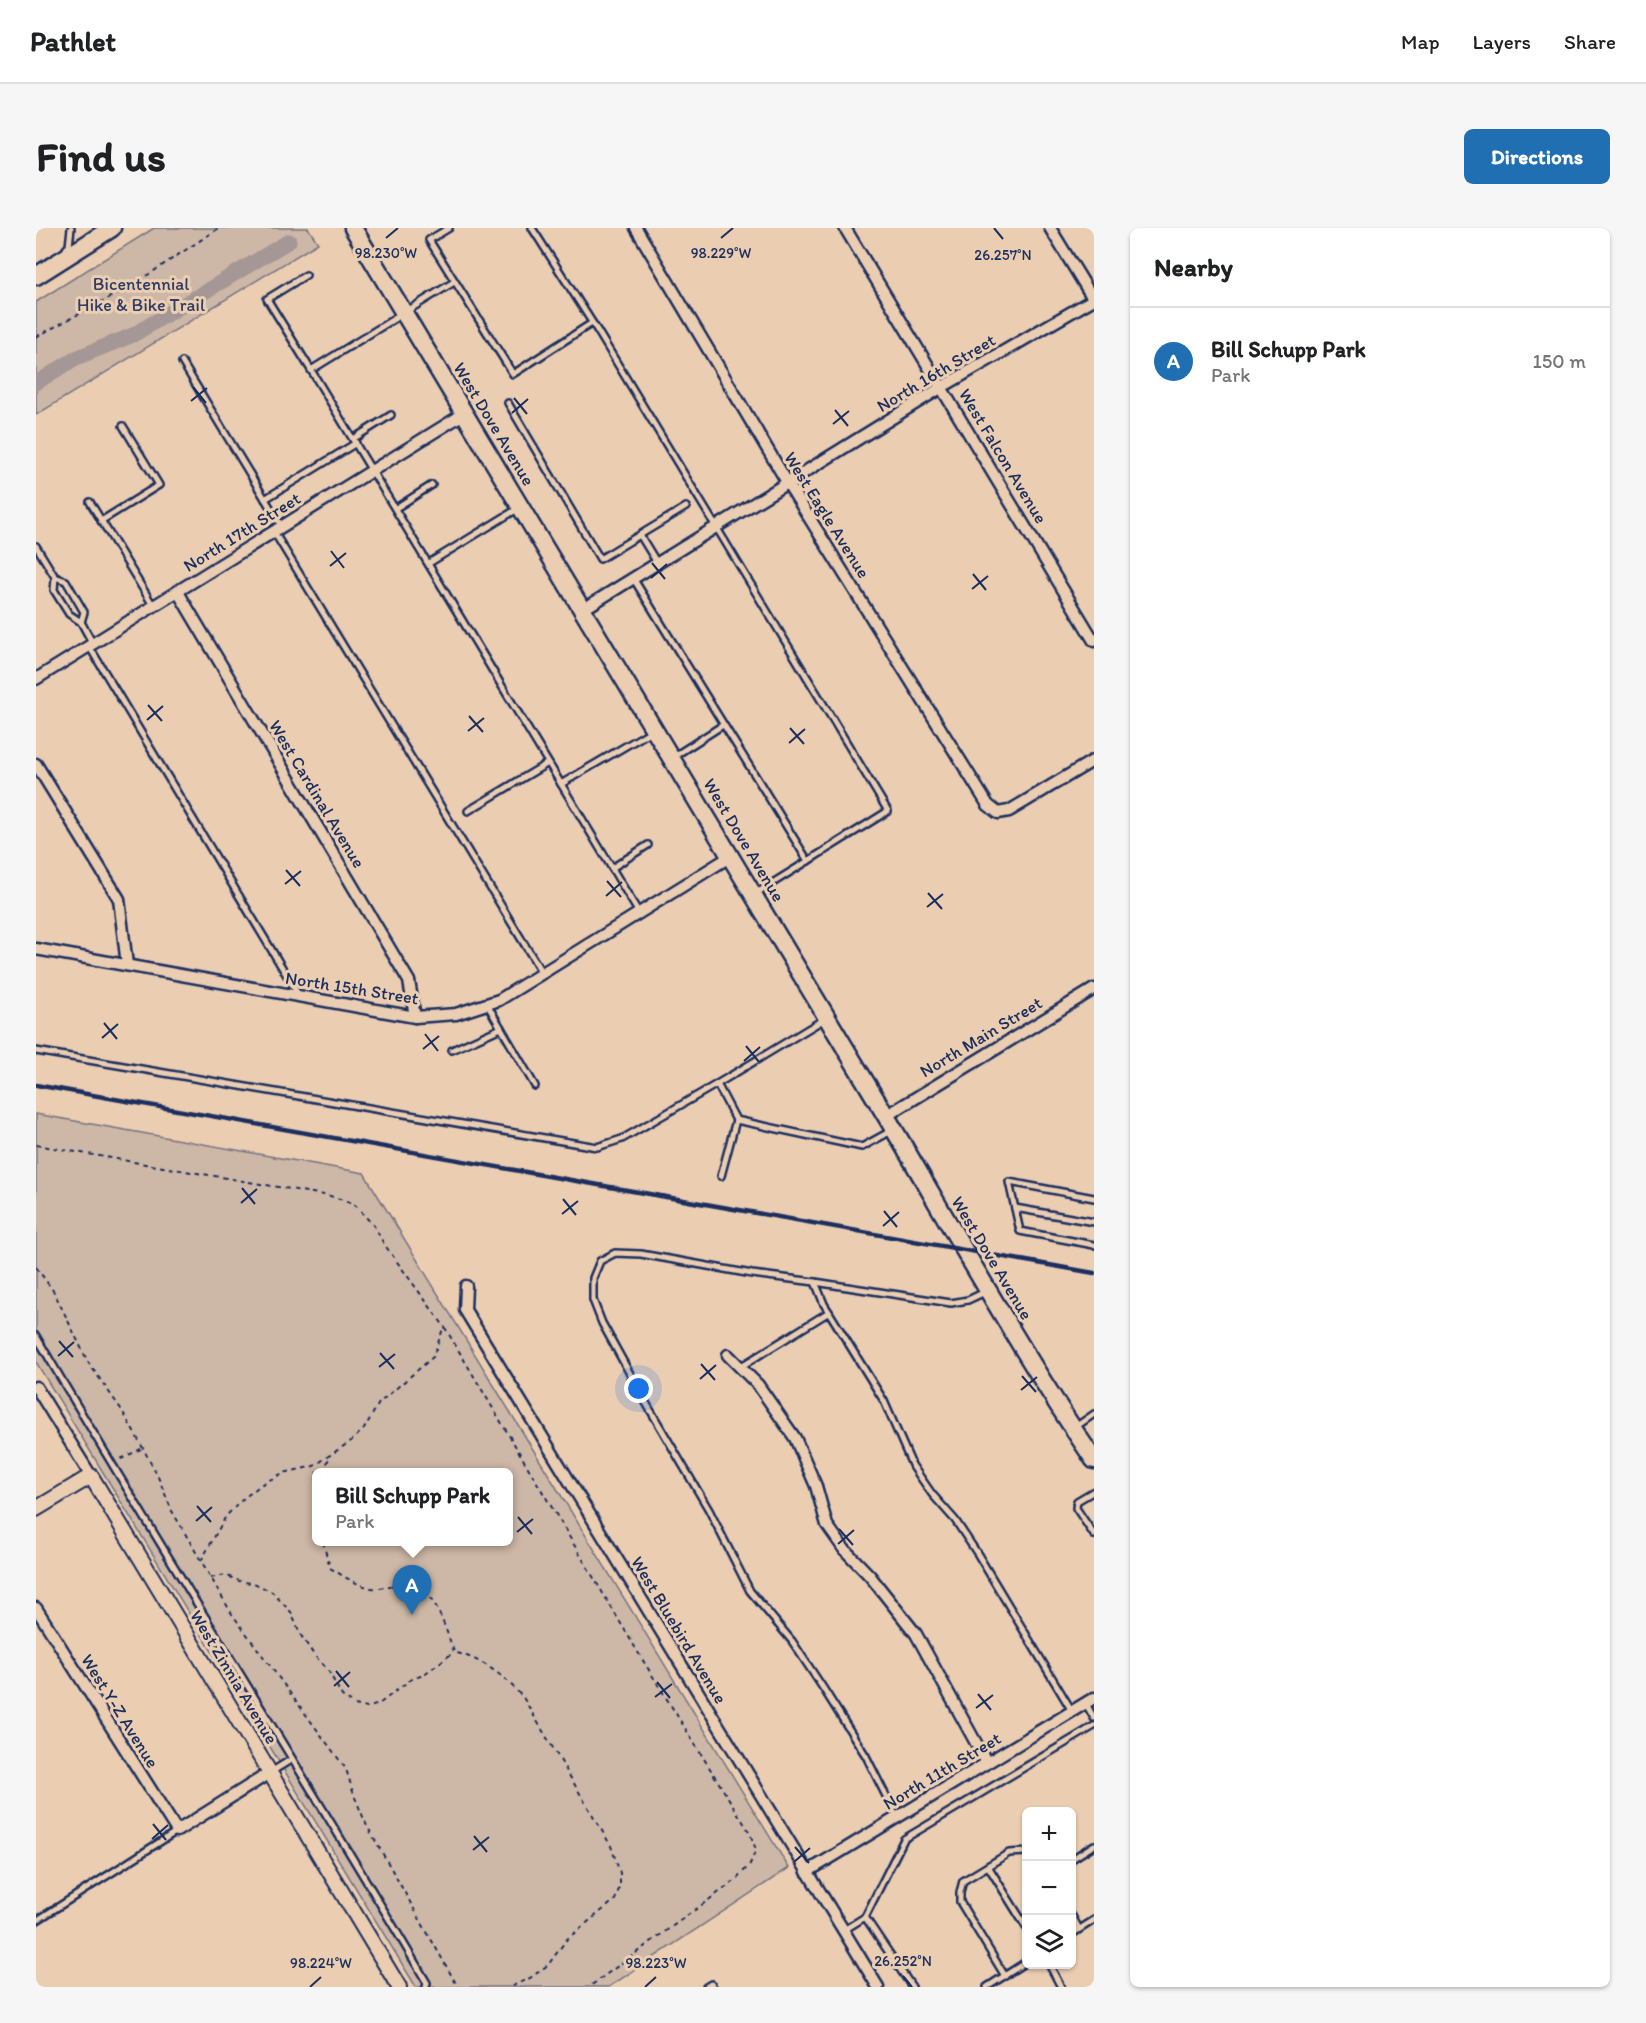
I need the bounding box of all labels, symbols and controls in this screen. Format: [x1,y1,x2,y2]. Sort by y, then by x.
text: Pathlet [30,24,116,58]
text: Map [1401,29,1440,54]
text: Layers [1473,29,1531,54]
text: Share [1564,29,1616,54]
button: Directions [1464,129,1610,184]
text: Find us [36,131,166,182]
text: 98.230°W [355,244,417,262]
text: 98.229°W [691,244,751,262]
text: 26.257°N [974,246,1032,264]
text: Nearby [1154,251,1233,283]
park label: Bicentennial Hike & Bike Trail [77,273,205,316]
street label: North 16th Street [873,329,1000,417]
text: Bill Schupp Park [1211,336,1366,363]
text: A [1167,349,1180,373]
text: 150 m [1533,349,1586,373]
street label: West Dove Avenue [449,358,539,490]
text: Park [1211,363,1250,387]
street label: West Falcon Avenue [954,384,1052,528]
street label: West Eagle Avenue [779,448,875,582]
street label: North 17th Street [179,487,305,577]
street label: West Cardinal Avenue [264,716,370,872]
street label: West Dove Avenue [699,774,789,906]
street label: North 15th Street [284,967,420,1009]
street label: North Main Street [916,992,1046,1082]
street label: West Dove Avenue [947,1192,1037,1324]
your location [624,1374,653,1403]
popup [312,1468,513,1546]
text: Bill Schupp Park [335,1482,490,1509]
text: Park [335,1509,374,1533]
street label: West Bluebird Avenue [626,1552,732,1708]
pin: A [392,1566,431,1615]
street label: West Zinnia Avenue [185,1606,283,1748]
street label: West Y-Z Avenue [76,1650,164,1772]
street label: North 11th Street [879,1727,1005,1815]
map controls [1022,1807,1076,1969]
button: + [1022,1807,1076,1861]
button: − [1022,1861,1076,1915]
button: layers [1022,1915,1076,1969]
text: 26.252°N [874,1952,932,1970]
text: 98.224°W [290,1954,352,1972]
text: 98.223°W [626,1954,687,1972]

